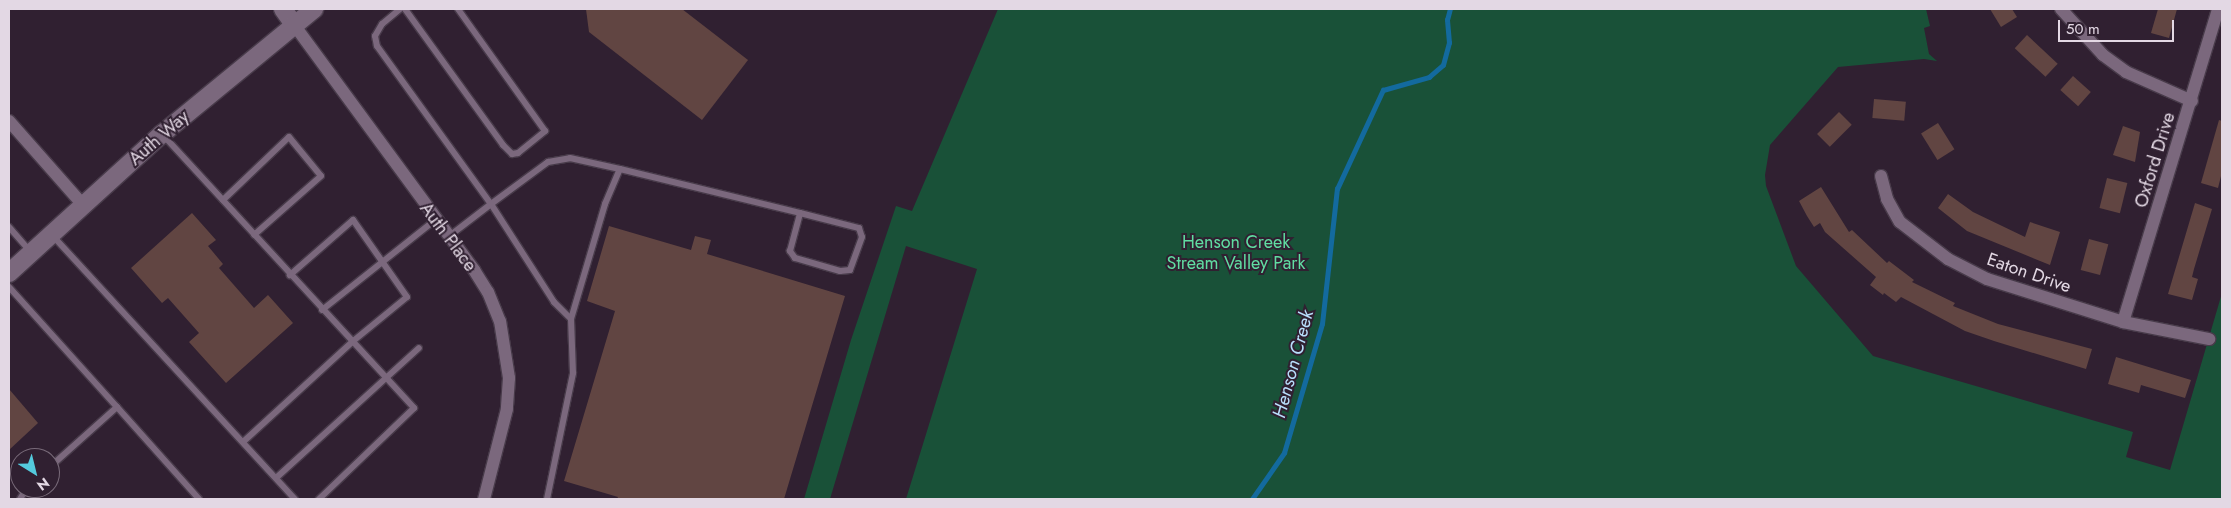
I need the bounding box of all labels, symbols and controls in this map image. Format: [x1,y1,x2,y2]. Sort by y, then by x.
scale bar [2061,10,2177,42]
text: 50 m [2066,18,2100,40]
street label: Auth Way [125,106,193,170]
street label: Oxford Drive [2130,110,2180,210]
street label: Auth Place [415,198,481,276]
park label: Henson Creek Stream Valley Park [1167,232,1305,274]
street label: Eaton Drive [1984,249,2074,297]
water label: Henson Creek [1268,307,1318,421]
north arrow [10,448,60,498]
text: N [33,473,54,496]

